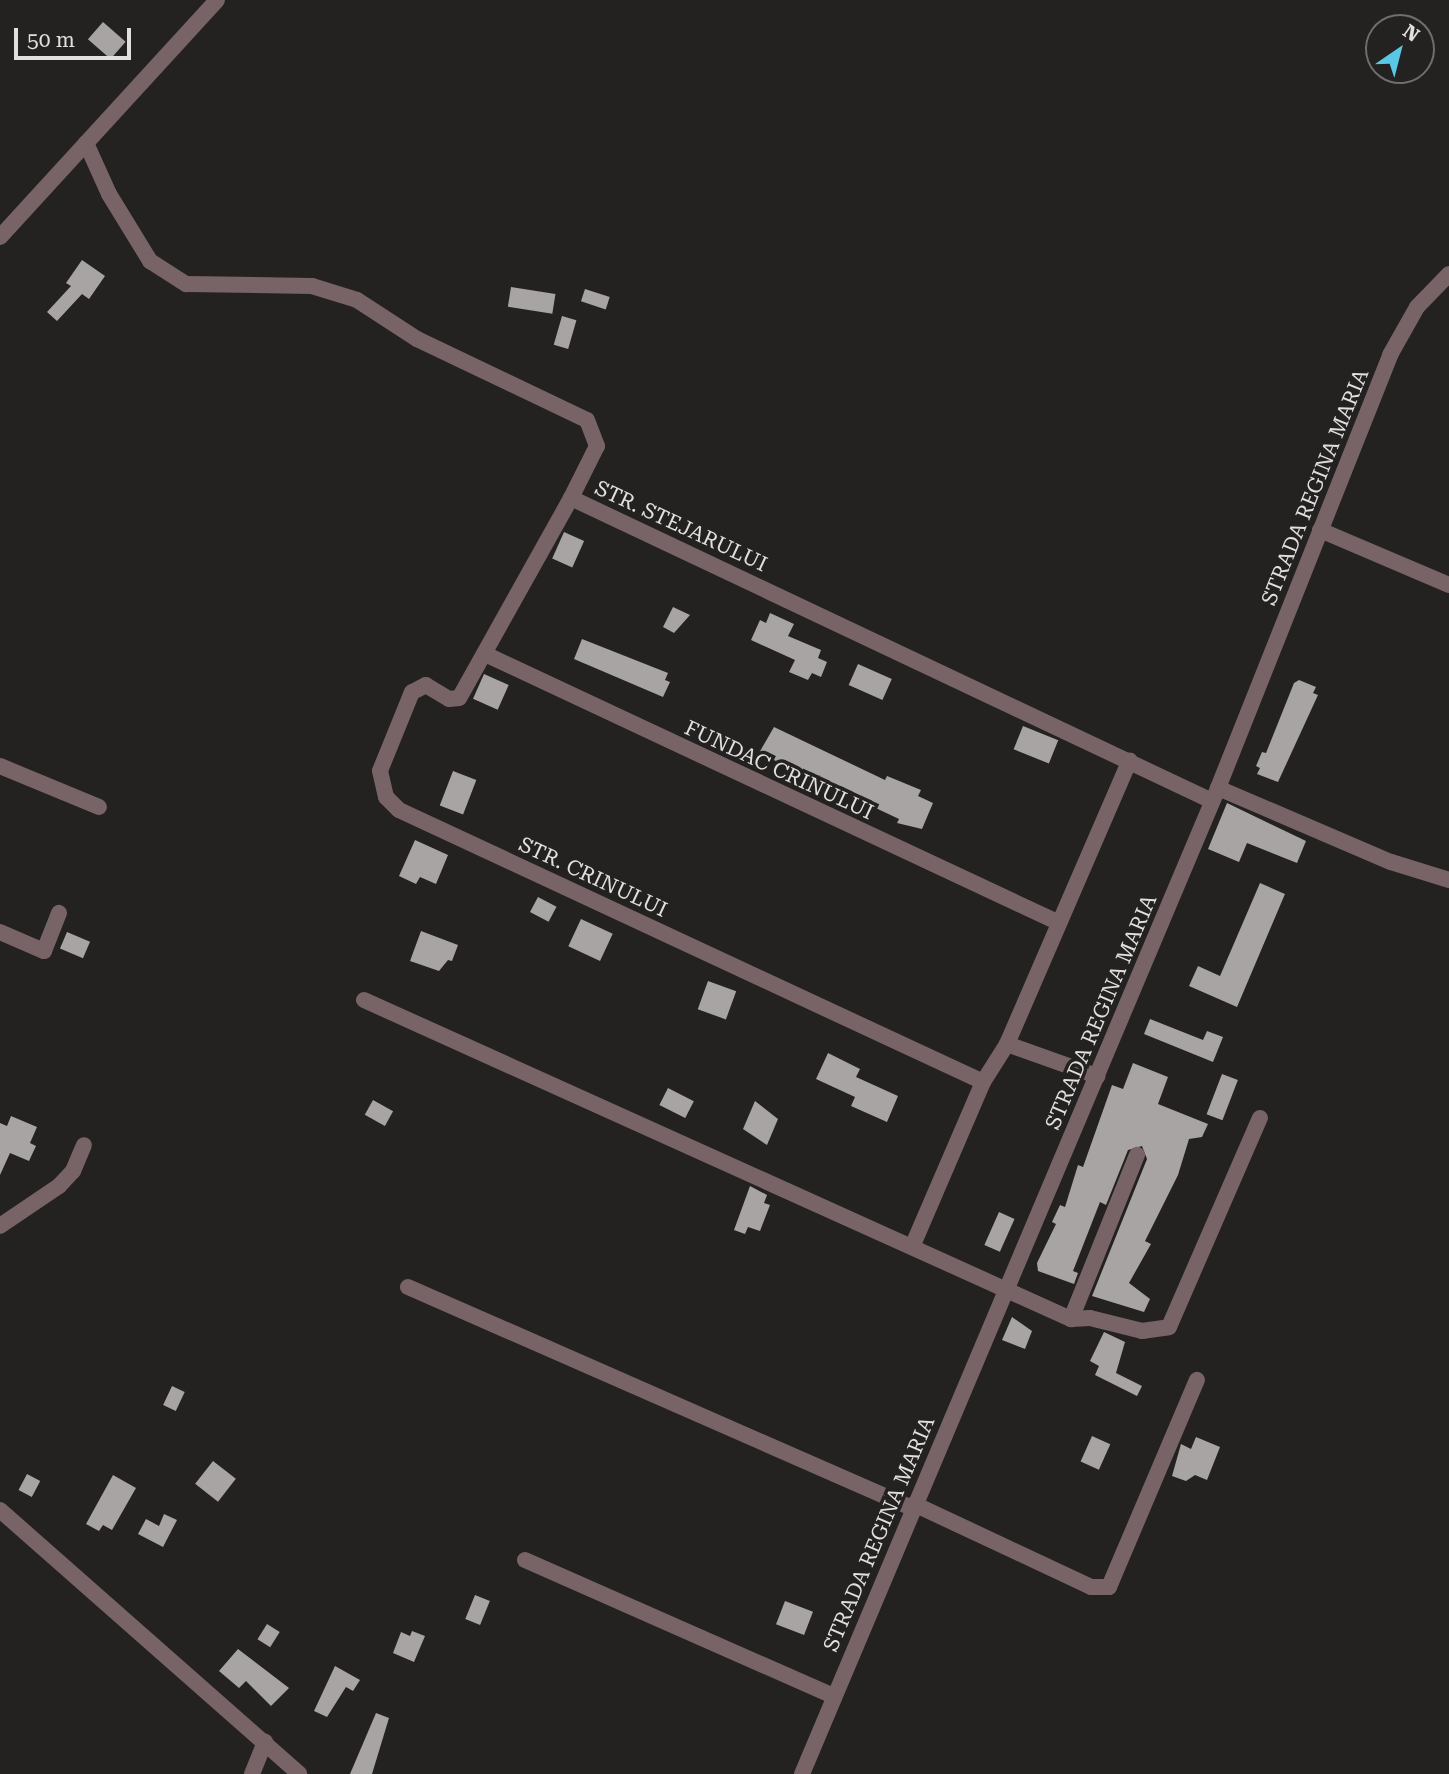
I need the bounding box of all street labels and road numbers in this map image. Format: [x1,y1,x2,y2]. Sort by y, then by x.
street label: STRADA REGINA MARIA [1256,365,1374,609]
street label: STR. STEJARULUI [591,475,771,577]
street label: FUNDAC CRINULUI [681,715,877,825]
street label: STR. CRINULUI [515,832,671,922]
street label: STRADA REGINA MARIA [1040,891,1162,1133]
street label: STRADA REGINA MARIA [818,1413,940,1655]

